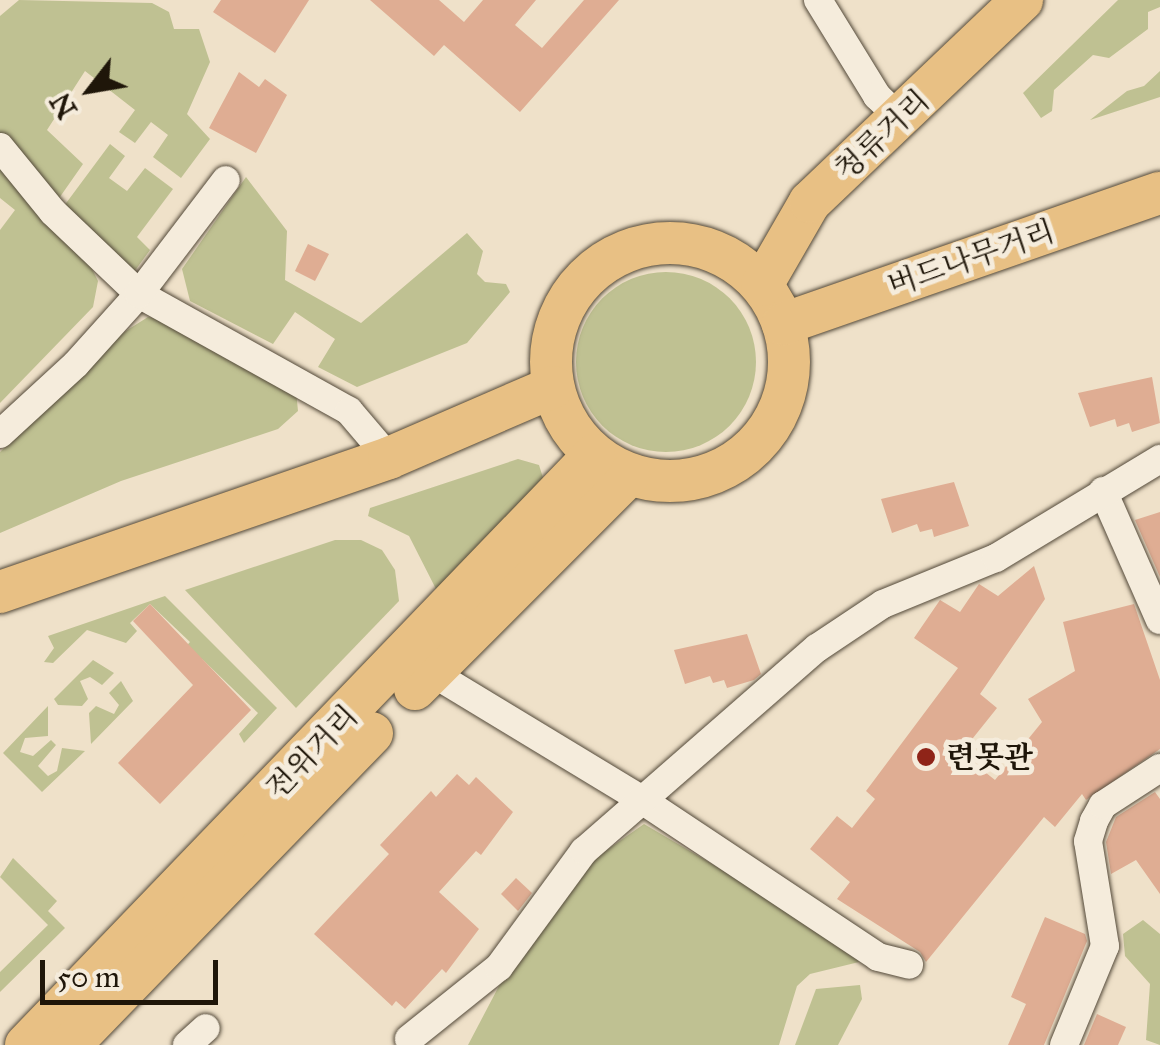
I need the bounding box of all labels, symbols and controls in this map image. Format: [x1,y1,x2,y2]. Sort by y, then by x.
north arrow [40,40,140,140]
street label: 청류거리 [827,82,937,188]
text: N [43,87,85,125]
street label: 버드나무거리 [883,213,1059,303]
street label: 전위거리 [259,698,365,806]
place label: 련못관 [946,739,1033,775]
marker: 련못관 [915,746,937,768]
scale bar [45,940,222,1002]
text: 50 m [57,959,120,995]

